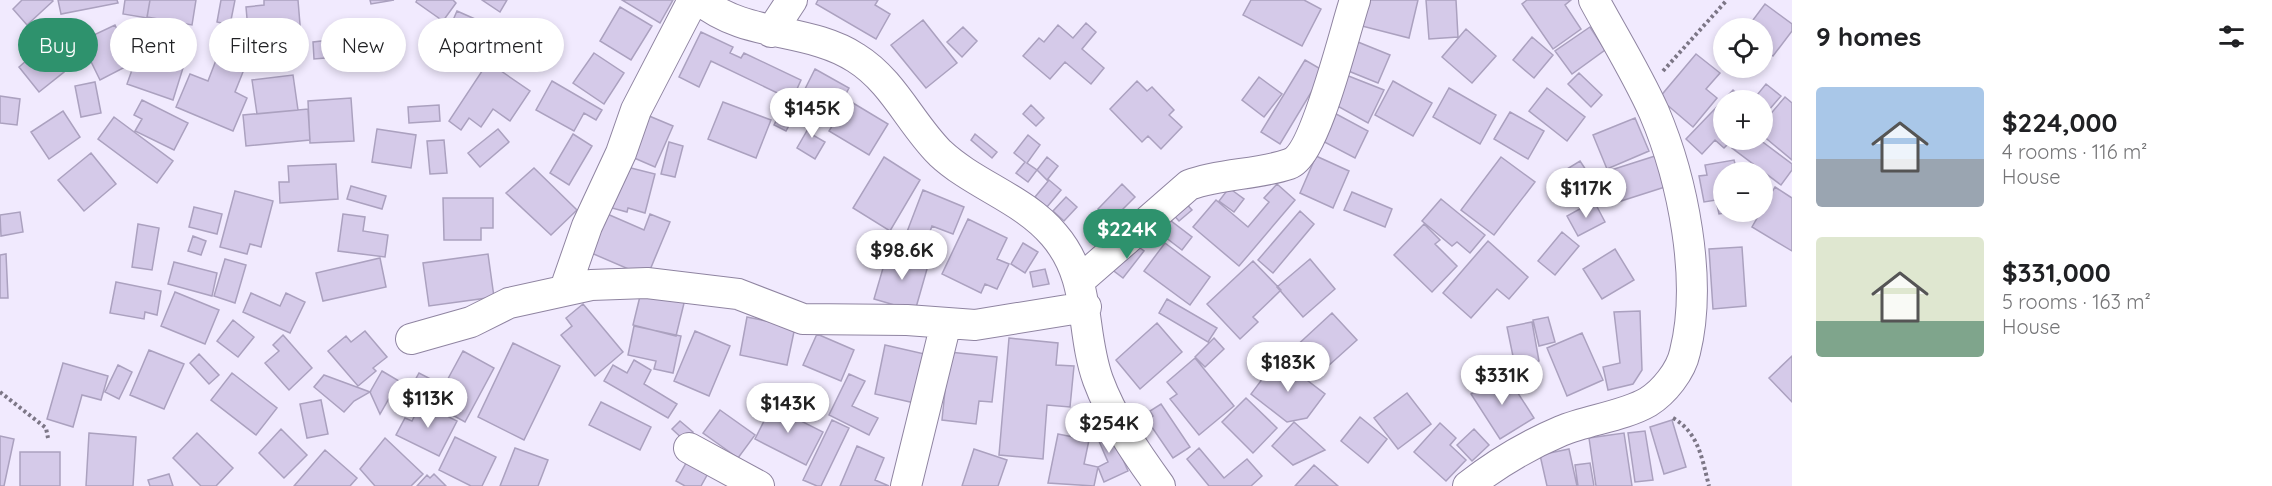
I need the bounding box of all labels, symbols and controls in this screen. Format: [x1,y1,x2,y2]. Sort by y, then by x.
chip: Buy [18,18,98,72]
chip: Rent [110,18,197,72]
chip: Filters [209,18,309,72]
chip: New [321,18,406,72]
chip: Apartment [418,18,564,72]
map controls [1713,18,1773,222]
button: locate [1713,18,1773,78]
text: 9 homes [1816,20,1921,53]
icon: filters [2215,20,2248,53]
pin: $145K [770,88,854,139]
button: + [1713,90,1773,150]
text: $145K [784,95,840,120]
text: $224,000 [2002,106,2117,139]
icon: home [1864,111,1936,183]
text: 4 rooms · 116 m² [2002,139,2147,164]
button: − [1713,162,1773,222]
text: House [2002,164,2061,189]
pin: $117K [1544,168,1628,219]
text: $117K [1560,175,1612,200]
pin: $224K [1085,209,1169,260]
text: $224K [1097,216,1157,241]
pin: $98.6K [853,230,951,281]
text: $98.6K [870,237,934,262]
text: $331,000 [2002,256,2111,289]
icon: home [1864,261,1936,333]
text: 5 rooms · 163 m² [2002,289,2151,314]
text: House [2002,314,2061,339]
pin: $183K [1246,342,1330,393]
text: $183K [1261,349,1315,374]
pin: $331K [1460,355,1544,406]
text: $331K [1475,362,1529,387]
pin: $113K [386,378,470,429]
pin: $143K [746,383,830,434]
text: $113K [402,385,454,410]
text: $143K [760,390,816,415]
pin: $254K [1067,403,1151,454]
text: $254K [1079,410,1139,435]

